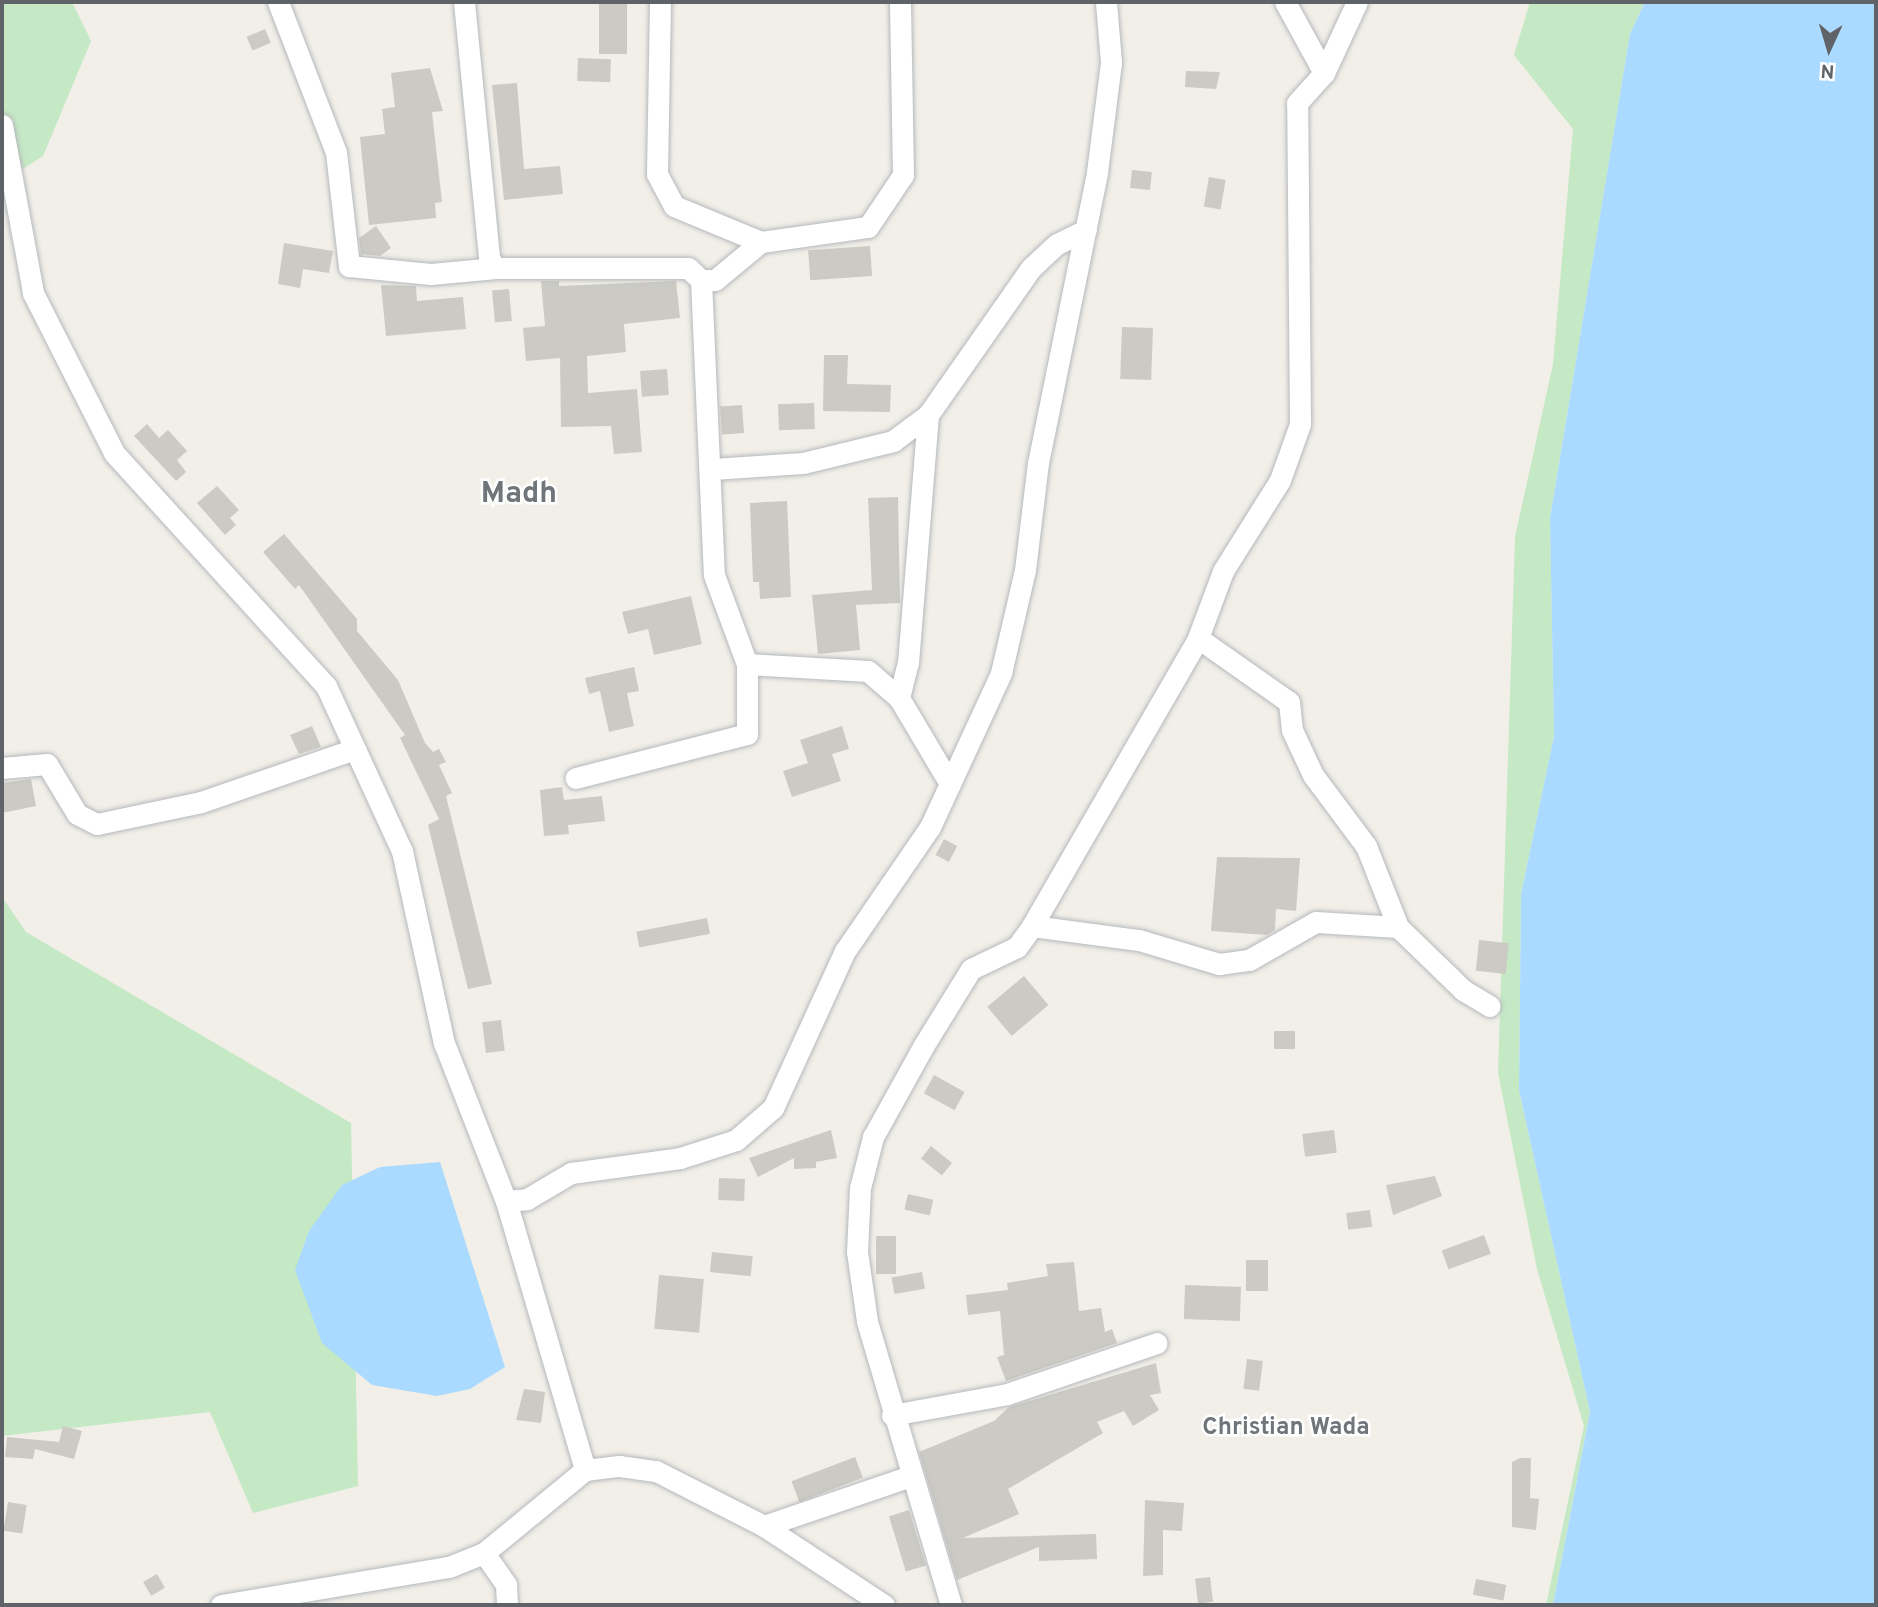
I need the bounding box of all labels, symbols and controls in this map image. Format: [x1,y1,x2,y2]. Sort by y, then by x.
north arrow [1794,14,1864,84]
text: N [1820,58,1835,82]
district label: Madh [481,477,557,513]
district label: Christian Wada [1202,1415,1370,1443]

